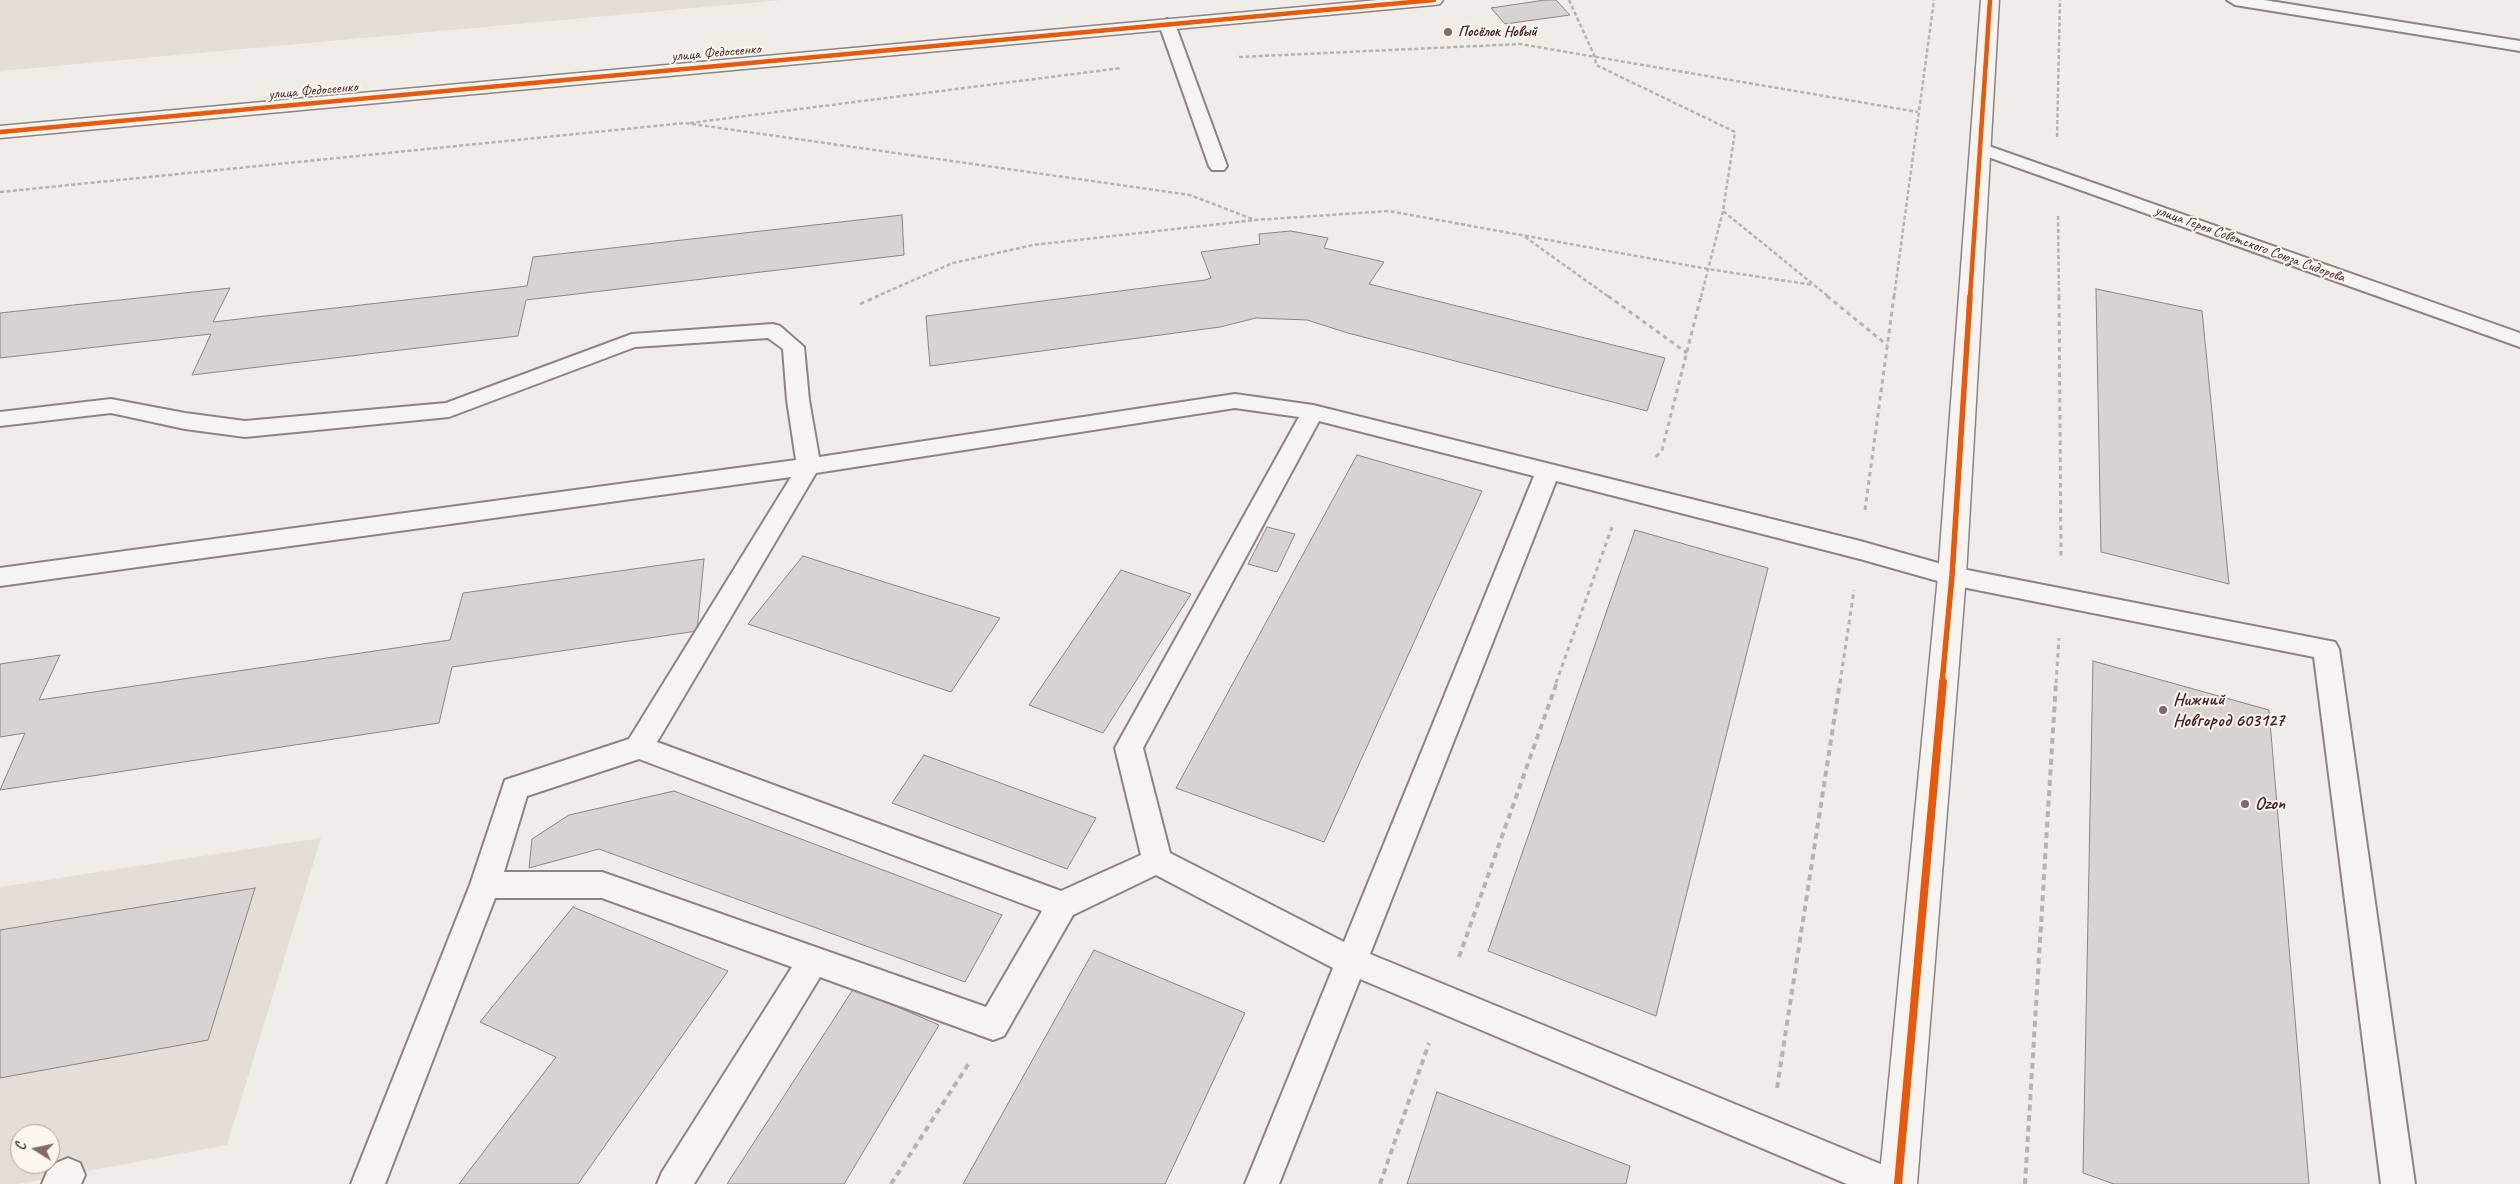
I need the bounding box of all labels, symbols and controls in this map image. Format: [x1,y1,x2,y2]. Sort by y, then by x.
place label: Посёлок Новый [1458,23,1537,41]
marker: Посёлок Новый [1442,26,1454,38]
street label: улица Федосеенко [671,40,761,66]
street label: улица Федосеенко [268,78,358,104]
street label: улица Героя Советского Союза Сидорова [2153,201,2347,287]
place label: Нижний Новгород 603127 [2173,689,2284,732]
marker: Нижний Новгород 603127 [2157,704,2169,716]
place label: Ozon [2255,793,2285,815]
marker: Ozon [2239,798,2251,810]
north arrow [10,1124,60,1174]
text: С [12,1142,30,1151]

